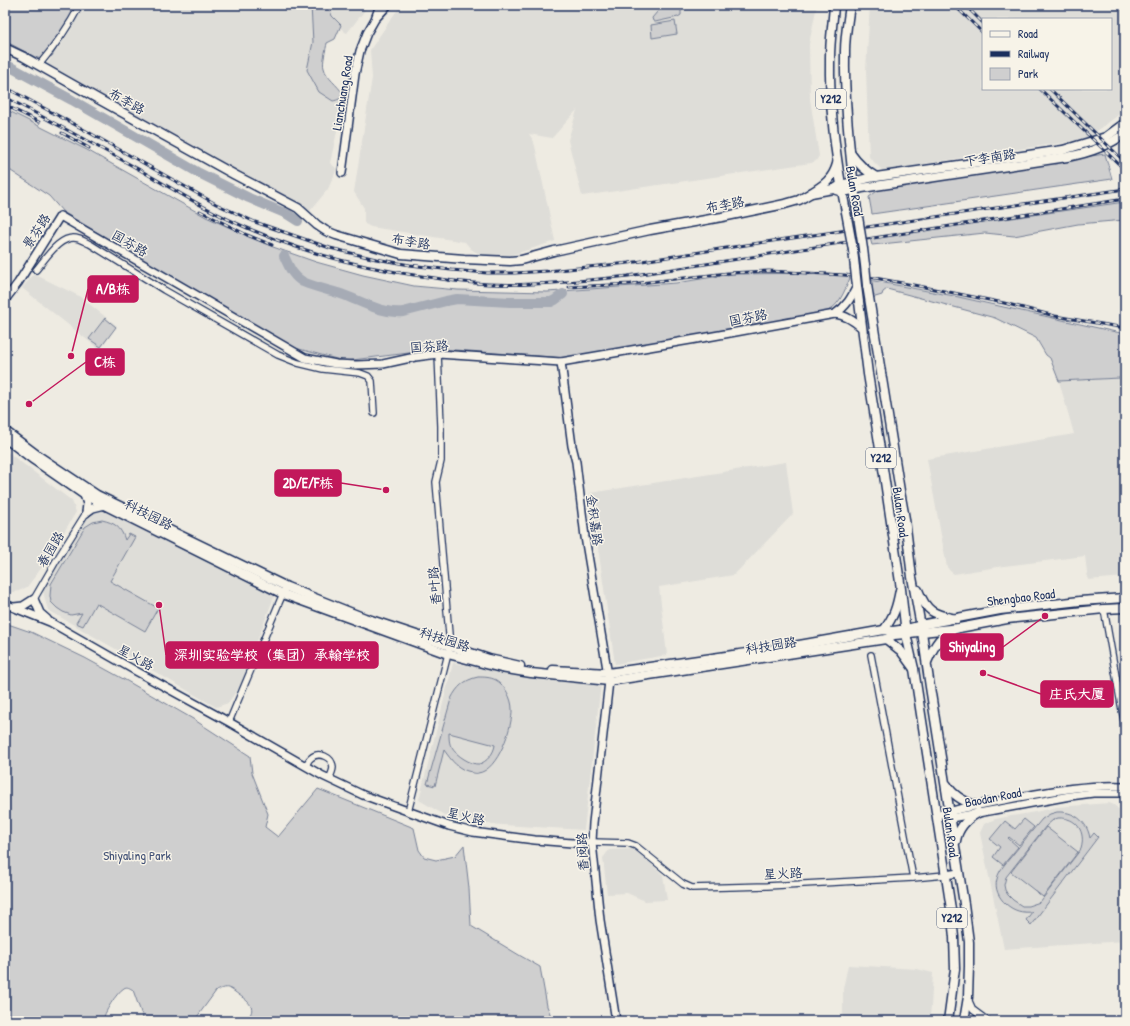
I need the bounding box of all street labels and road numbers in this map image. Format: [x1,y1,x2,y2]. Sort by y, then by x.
street label: Lianchuang Road [327,54,357,132]
street label: 布李路 [106,84,148,118]
road number: Y212 [816,89,846,109]
street label: 下李南路 [963,144,1017,170]
street label: Bulan Road [842,165,868,217]
street label: 布李路 [704,191,746,217]
street label: 景芬路 [18,210,54,252]
street label: 国芬路 [109,225,151,261]
street label: 布李路 [390,229,432,253]
street label: 国芬路 [727,304,769,330]
street label: 国芬路 [409,336,449,356]
road number: Y212 [866,448,896,468]
street label: Bulan Road [889,486,913,538]
street label: 金积嘉路 [582,493,608,547]
street label: 科技园路 [122,494,176,534]
street label: 春园路 [32,528,68,570]
street label: 香叶路 [423,566,445,606]
street label: Shengbao Road [986,584,1056,610]
street label: 科技园路 [417,622,473,656]
street label: 科技园路 [744,632,798,658]
street label: 星火路 [115,640,157,674]
street label: Baodan Road [963,783,1023,811]
street label: 星火路 [445,803,487,829]
street label: Bulan Road [939,806,963,858]
street label: 香阅路 [572,832,592,872]
street label: 星火路 [763,863,803,883]
road number: Y212 [937,908,967,928]

